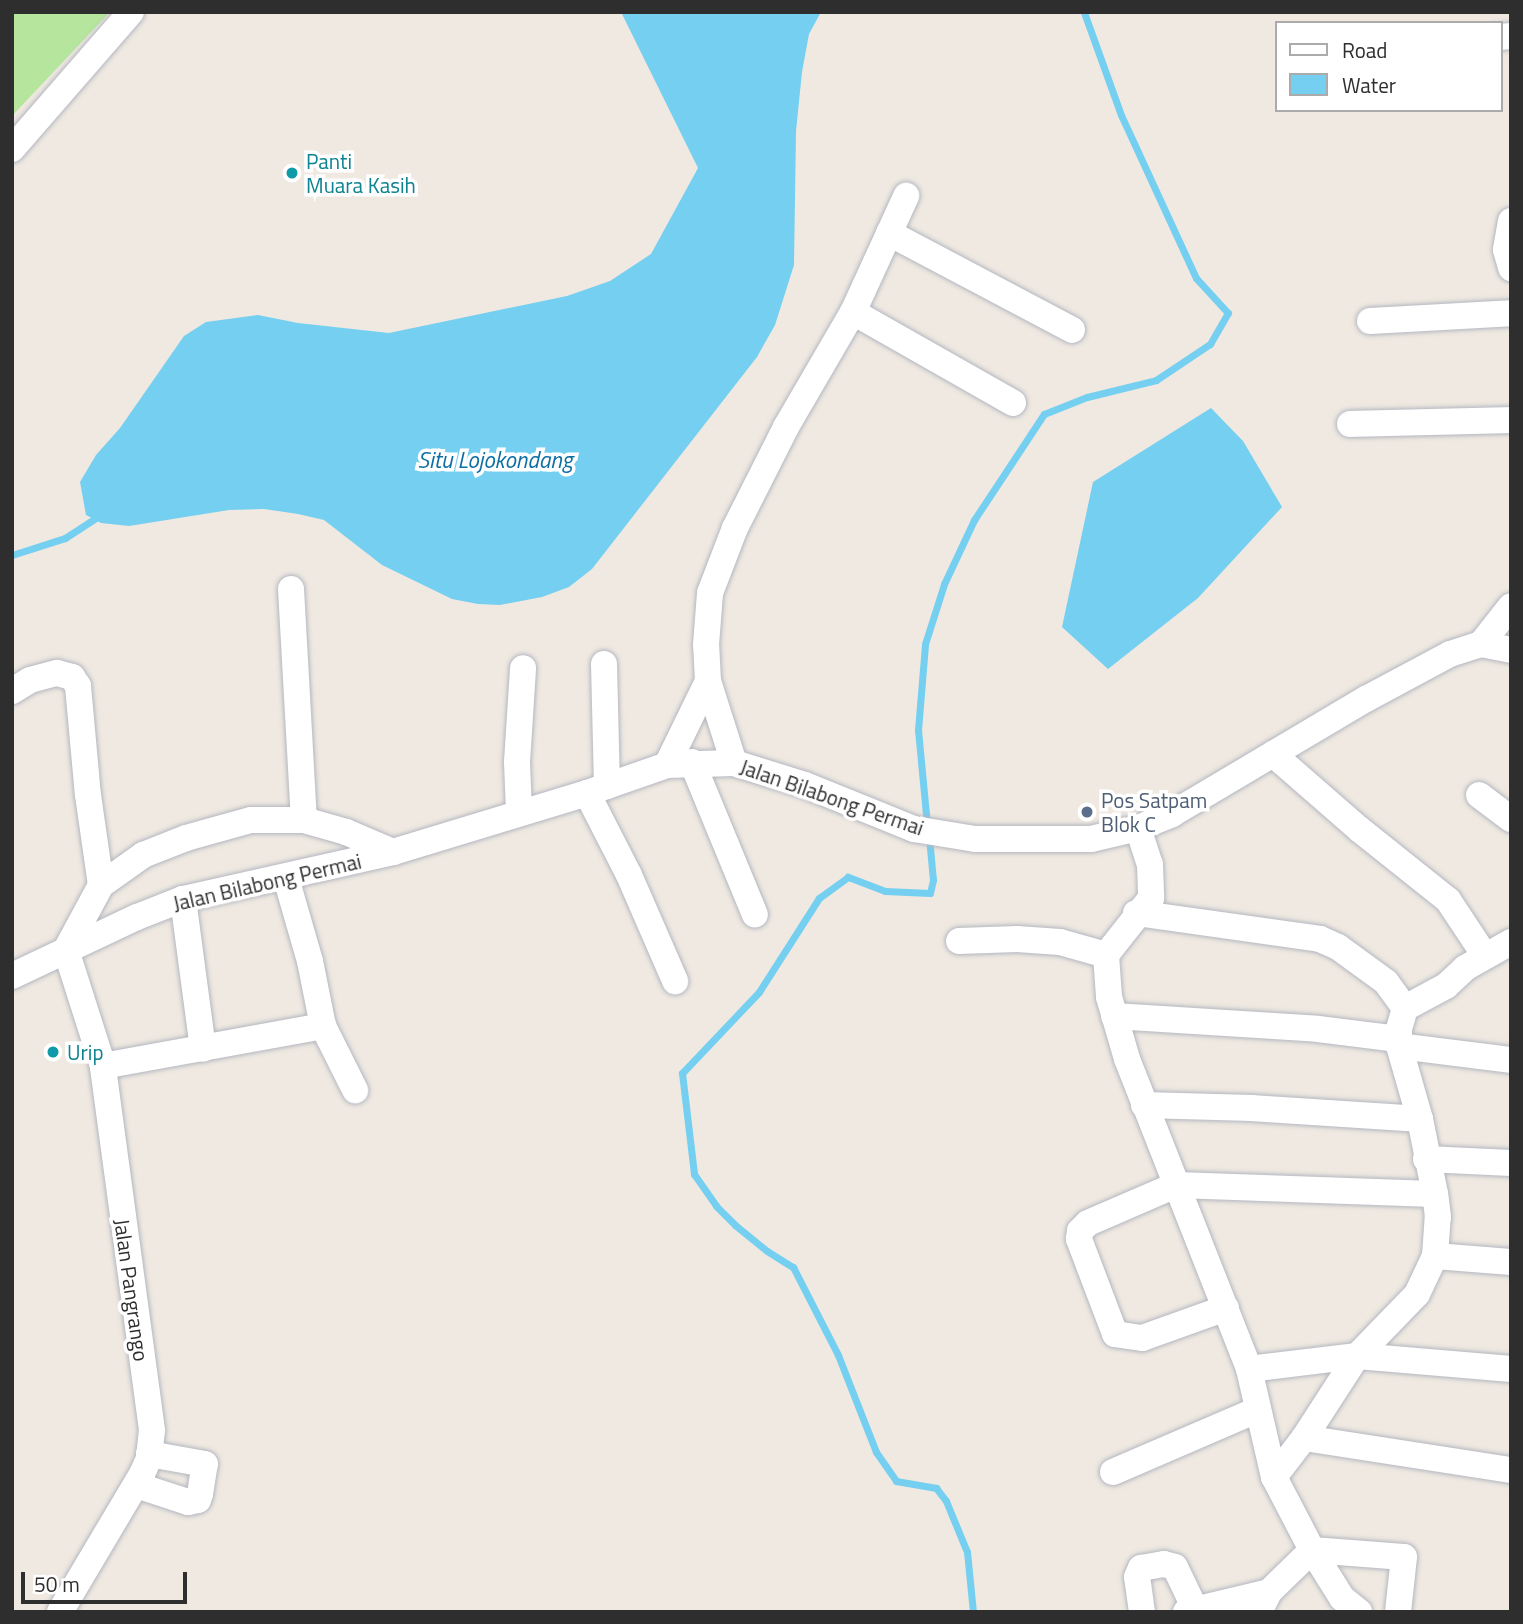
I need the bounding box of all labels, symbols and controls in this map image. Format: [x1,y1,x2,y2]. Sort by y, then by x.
legend [1274,21,1502,112]
text: Road [1342,34,1387,66]
text: Water [1342,69,1396,101]
place label: Panti Muara Kasih [306,148,416,198]
marker: Panti Muara Kasih [284,165,300,181]
water label: Situ Lojokondang [417,446,573,474]
street label: Jalan Bilabong Permai [737,754,927,840]
place label: Pos Satpam Blok C [1101,787,1207,837]
marker: Pos Satpam Blok C [1079,804,1095,820]
street label: Jalan Bilabong Permai [170,848,364,916]
place label: Urip [67,1039,103,1065]
marker: Urip [45,1044,61,1060]
street label: Jalan Pangrango [110,1217,154,1363]
scale bar [24,1558,191,1602]
text: 50 m [34,1568,80,1600]

